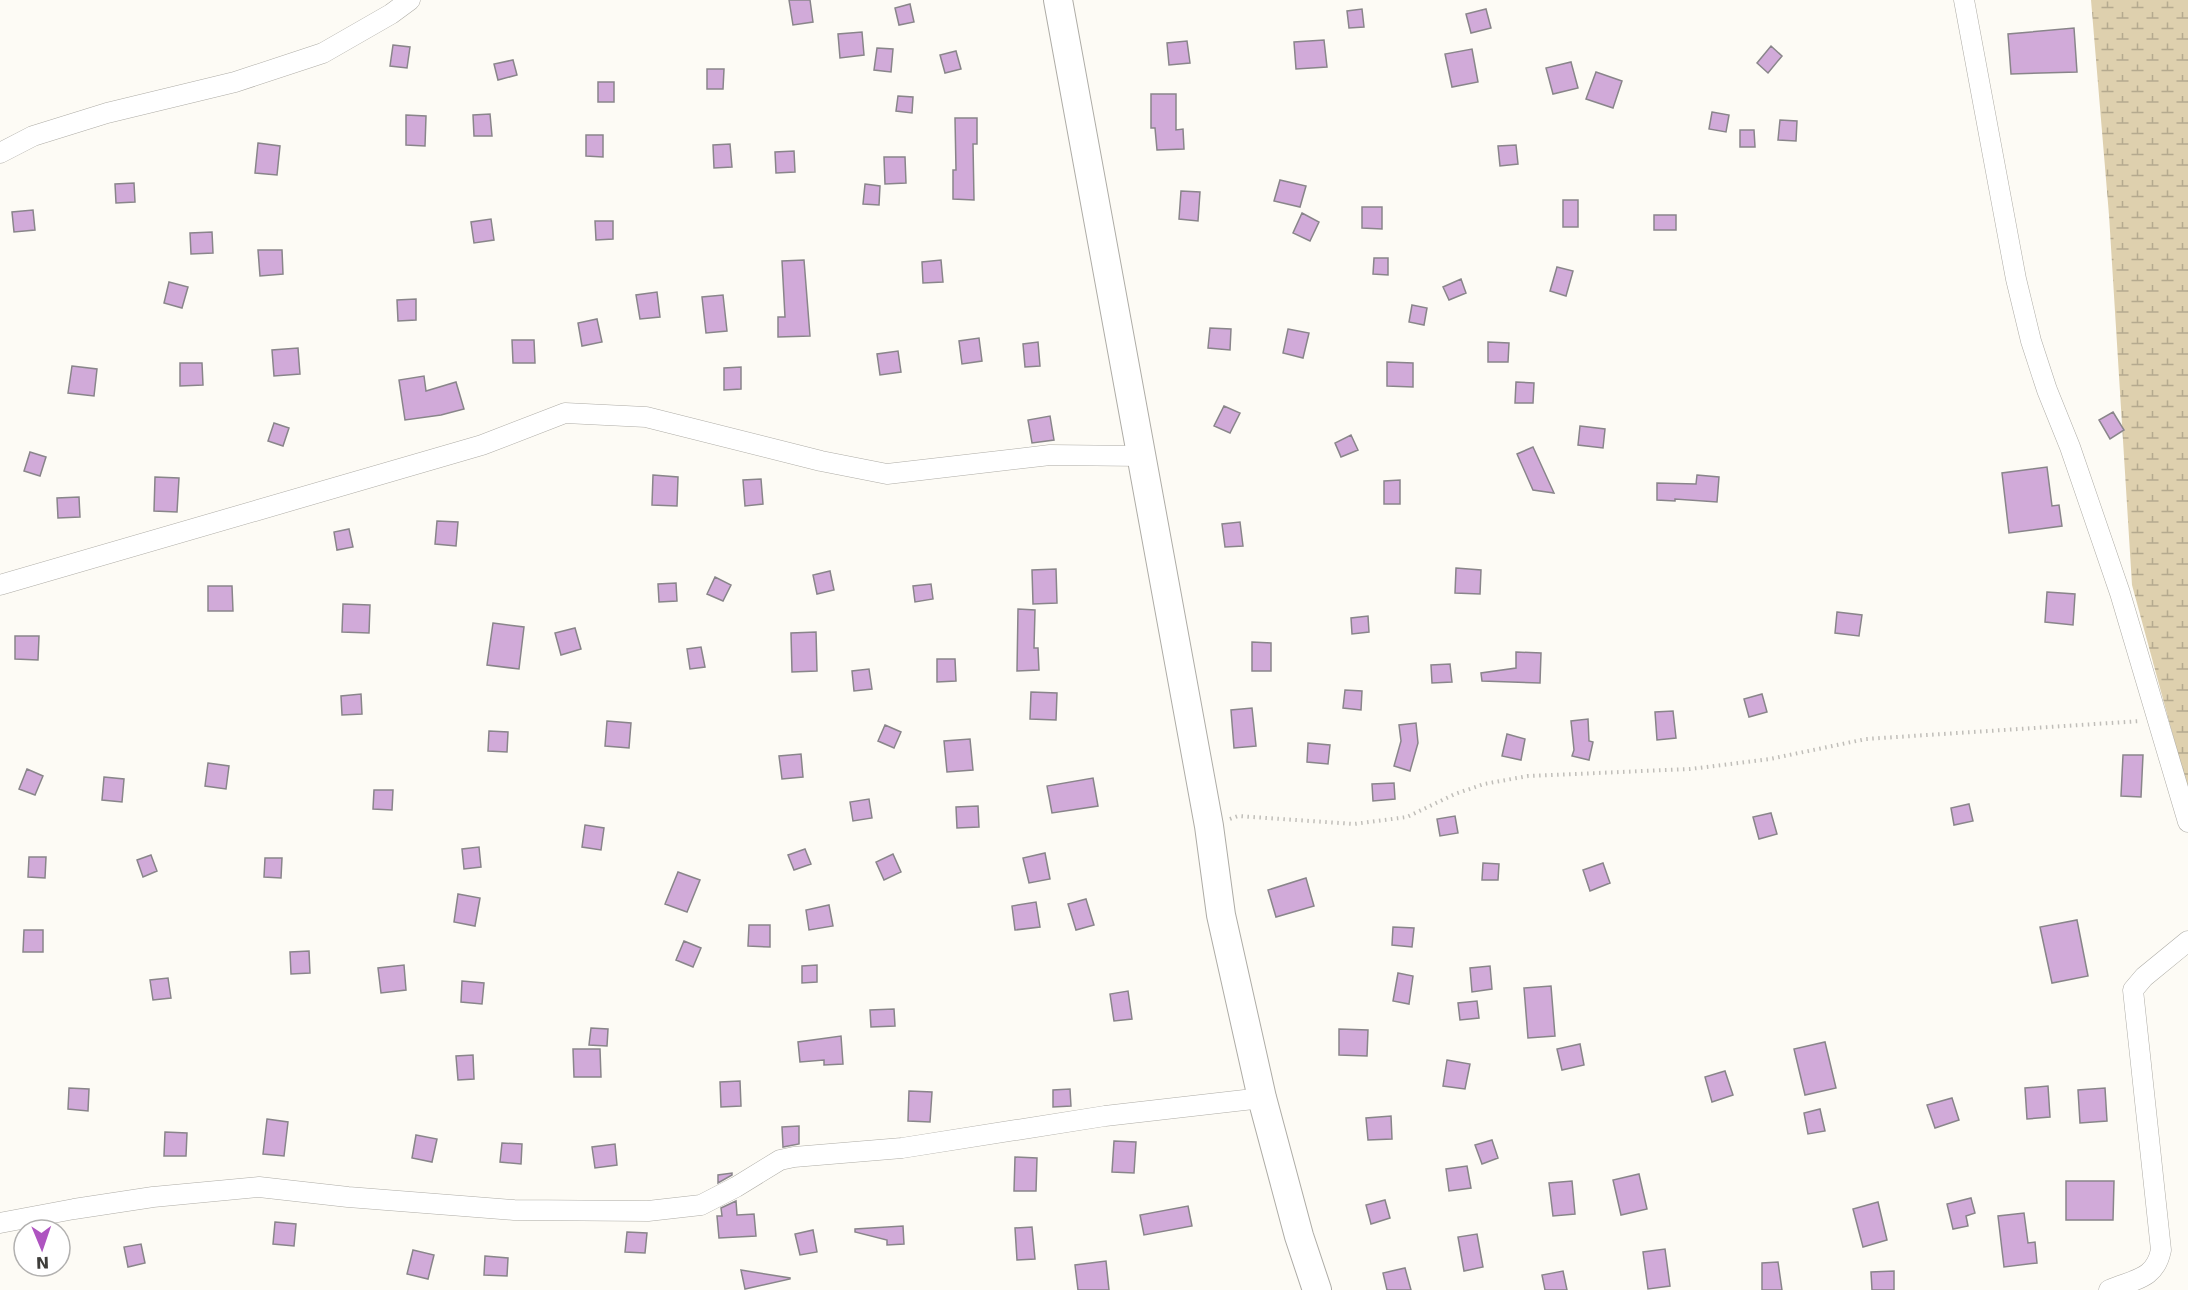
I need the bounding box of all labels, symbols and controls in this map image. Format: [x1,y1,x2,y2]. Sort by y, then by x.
north arrow [12,1218,72,1278]
text: N [35,1253,50,1272]

